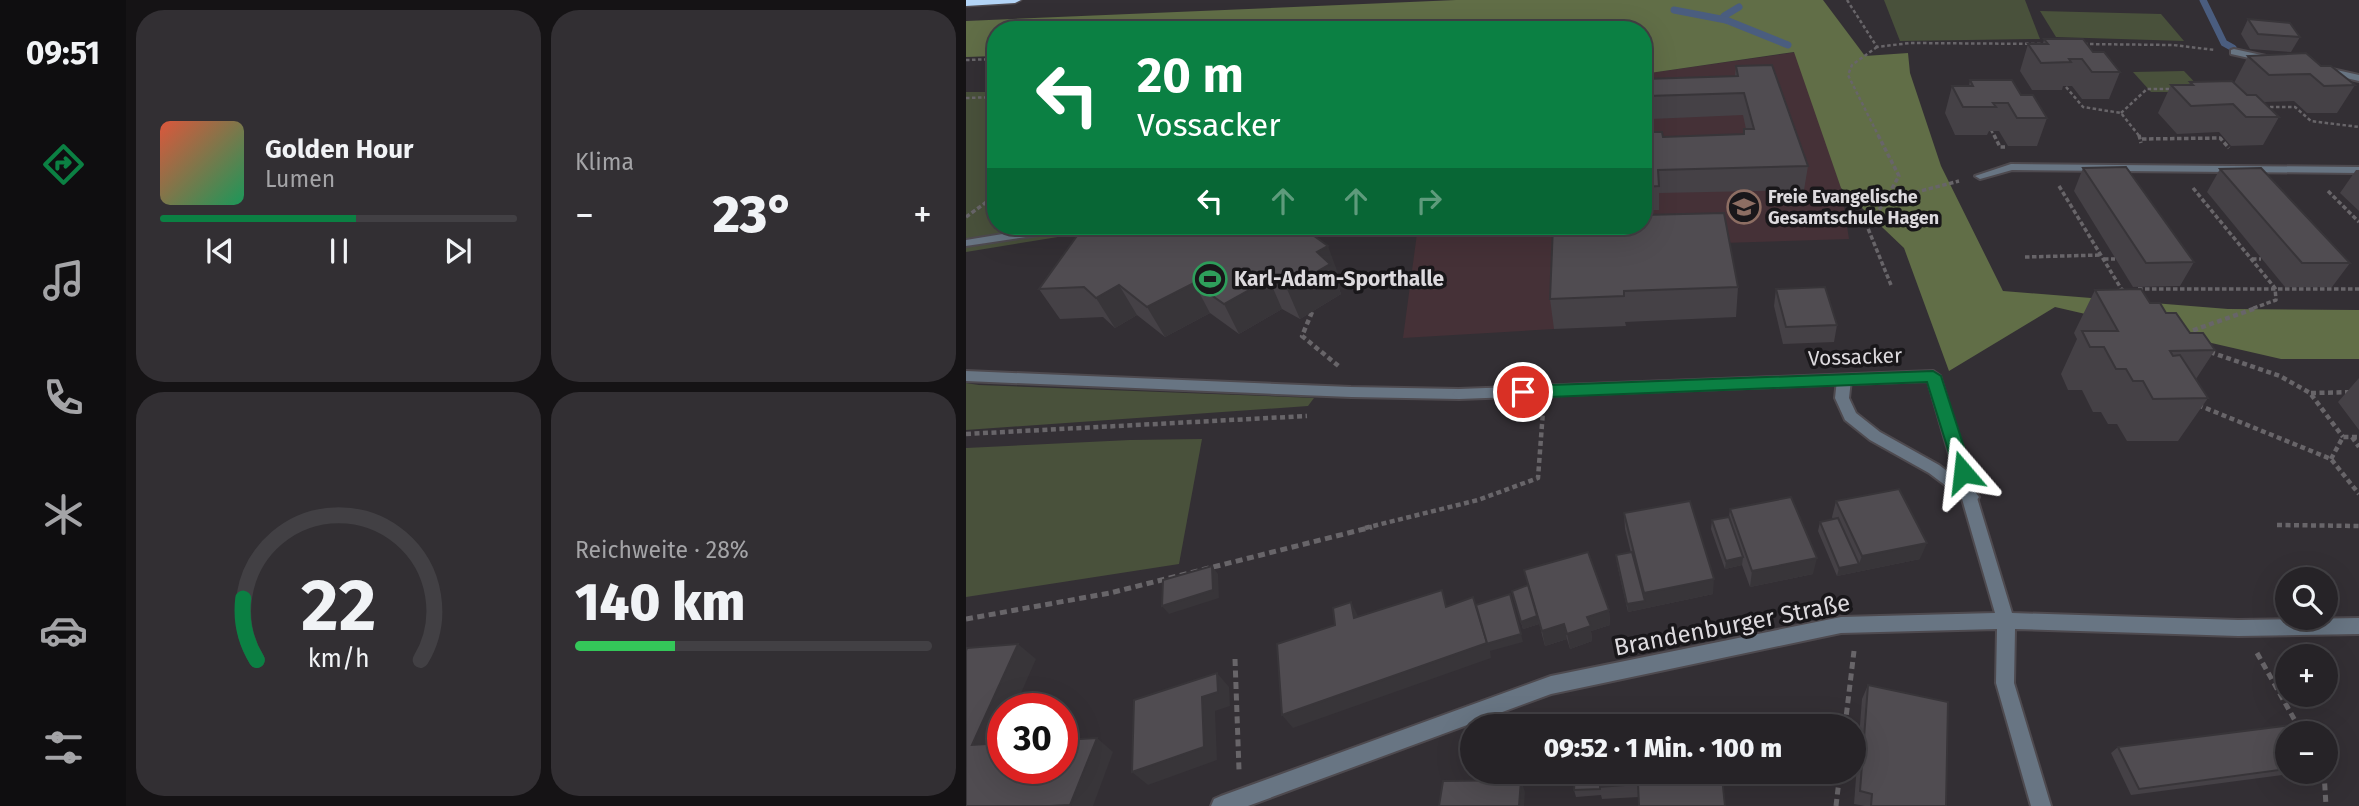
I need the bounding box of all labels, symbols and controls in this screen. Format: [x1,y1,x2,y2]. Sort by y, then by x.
text: 09:51 [26,34,100,72]
text: 20 m [1137,46,1244,105]
icon: left [1022,49,1113,140]
text: Vossacker [1137,106,1281,144]
text: Golden Hour [265,134,413,165]
icon: directions [39,140,88,189]
text: Klima [575,148,634,176]
text: Lumen [265,165,335,193]
icon: left [1191,182,1229,220]
icon: ahead [1264,182,1302,220]
icon: ahead [1337,182,1375,220]
icon: right [1410,182,1448,220]
text: 23° [713,183,794,246]
place label: Freie Evangelische Gesamtschule Hagen [1768,186,1939,229]
school or university icon: Freie Evangelische Gesamtschule Hagen [1725,188,1763,226]
text: − [575,192,594,238]
text: + [913,192,932,238]
icon: previous [201,232,239,270]
icon: pause [320,232,358,270]
icon: next [439,232,477,270]
icon: music [39,256,88,305]
sports icon: Karl-Adam-Sporthalle [1191,260,1229,298]
place label: Karl-Adam-Sporthalle [1234,266,1445,292]
street label: Vossacker [1807,342,1903,372]
pin [1493,362,1553,422]
icon: phone [39,373,88,422]
icon: arrive [1504,373,1542,411]
position arrow [1926,435,2000,509]
icon: climate [39,490,88,539]
text: Reichweite · 28% [575,536,749,564]
text: 22 [301,562,376,649]
map controls [2275,567,2338,784]
button: search [2275,567,2338,630]
text: 140 km [575,571,745,634]
street label: Brandenburger Straße [1611,588,1853,662]
icon: car [39,606,88,655]
text: km/h [308,644,369,674]
button: + [2275,644,2338,707]
speed limit sign: 30 [987,693,1078,784]
button: − [2275,721,2338,784]
icon: filters [39,723,88,772]
text: 09:52 · 1 Min. · 100 m [1544,733,1782,764]

